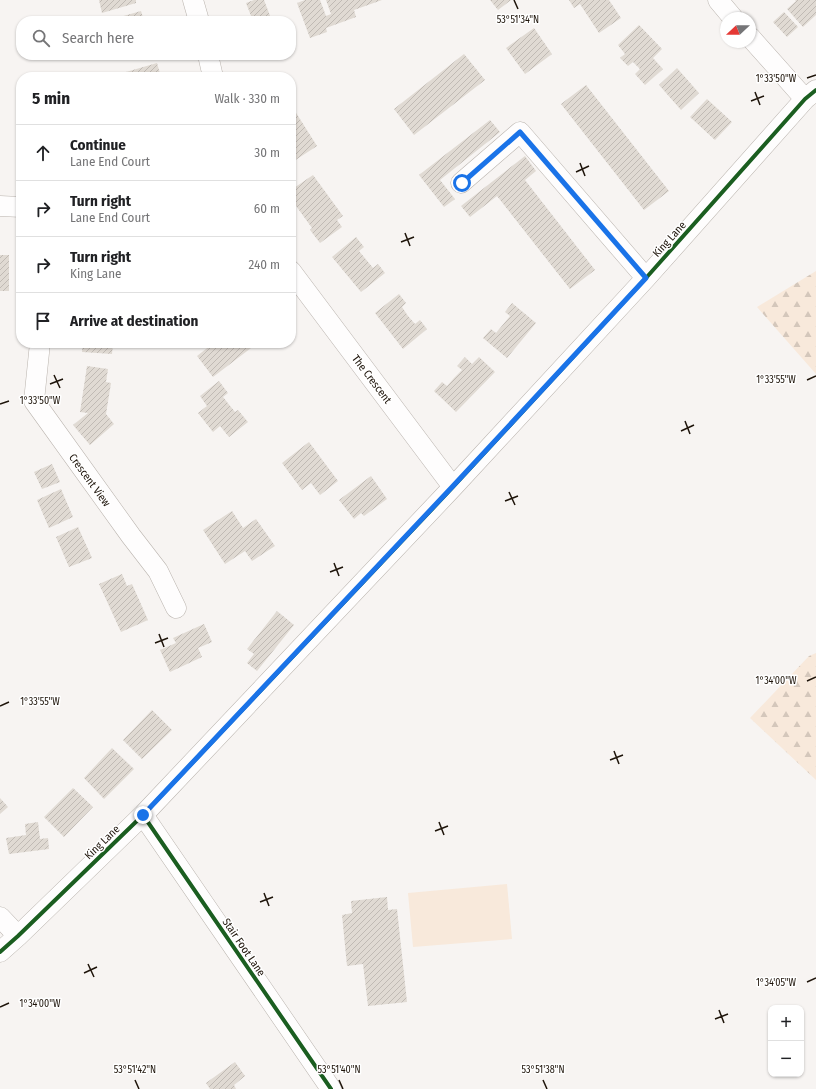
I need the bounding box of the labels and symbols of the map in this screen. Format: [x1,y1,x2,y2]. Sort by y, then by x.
north arrow [720,12,756,48]
text: 53°51'34"N [497,14,539,26]
text: 1°33'50"W [756,73,797,85]
route start [453,174,471,192]
street label: King Lane [650,219,689,260]
street label: The Crescent [349,352,394,406]
text: 1°33'55"W [756,374,796,386]
text: 1°33'50"W [20,395,61,407]
street label: Crescent View [66,451,113,509]
text: 1°34'00"W [756,675,797,687]
text: 1°33'55"W [20,696,60,708]
route end [134,806,152,824]
street label: King Lane [82,823,123,862]
street label: Stair Foot Lane [219,916,268,979]
text: 1°34'05"W [756,977,797,989]
text: 1°34'00"W [20,998,61,1010]
text: 53°51'42"N [114,1064,156,1076]
text: 53°51'40"N [317,1064,361,1076]
text: 53°51'38"N [522,1064,564,1076]

